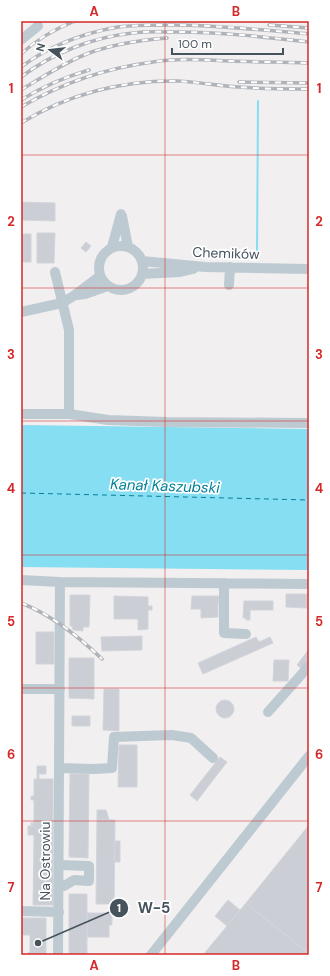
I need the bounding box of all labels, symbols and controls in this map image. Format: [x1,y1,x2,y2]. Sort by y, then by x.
text: A [89,3,99,20]
text: B [232,3,240,20]
north arrow [30,30,70,70]
scale bar [172,30,283,56]
text: 100 m [178,36,212,52]
text: N [33,42,48,53]
text: 1 [9,80,13,97]
text: 1 [317,80,321,97]
text: 2 [7,213,15,230]
text: 2 [315,213,323,230]
street label: Chemików [192,243,260,263]
text: 3 [7,346,15,363]
text: 3 [315,346,323,363]
water label: Kanał Kaszubski [110,474,221,498]
text: 4 [7,480,15,497]
text: 4 [315,480,323,497]
text: 5 [7,613,15,630]
text: 5 [315,613,323,630]
text: 6 [7,746,15,763]
text: 6 [315,746,323,763]
street label: Na Ostrowiu [36,821,54,901]
text: 7 [8,879,15,896]
text: 7 [316,879,323,896]
callout: W-5 [109,894,178,921]
text: W-5 [138,898,170,918]
text: 1 [117,900,121,916]
text: A [89,957,99,974]
text: B [232,957,240,974]

